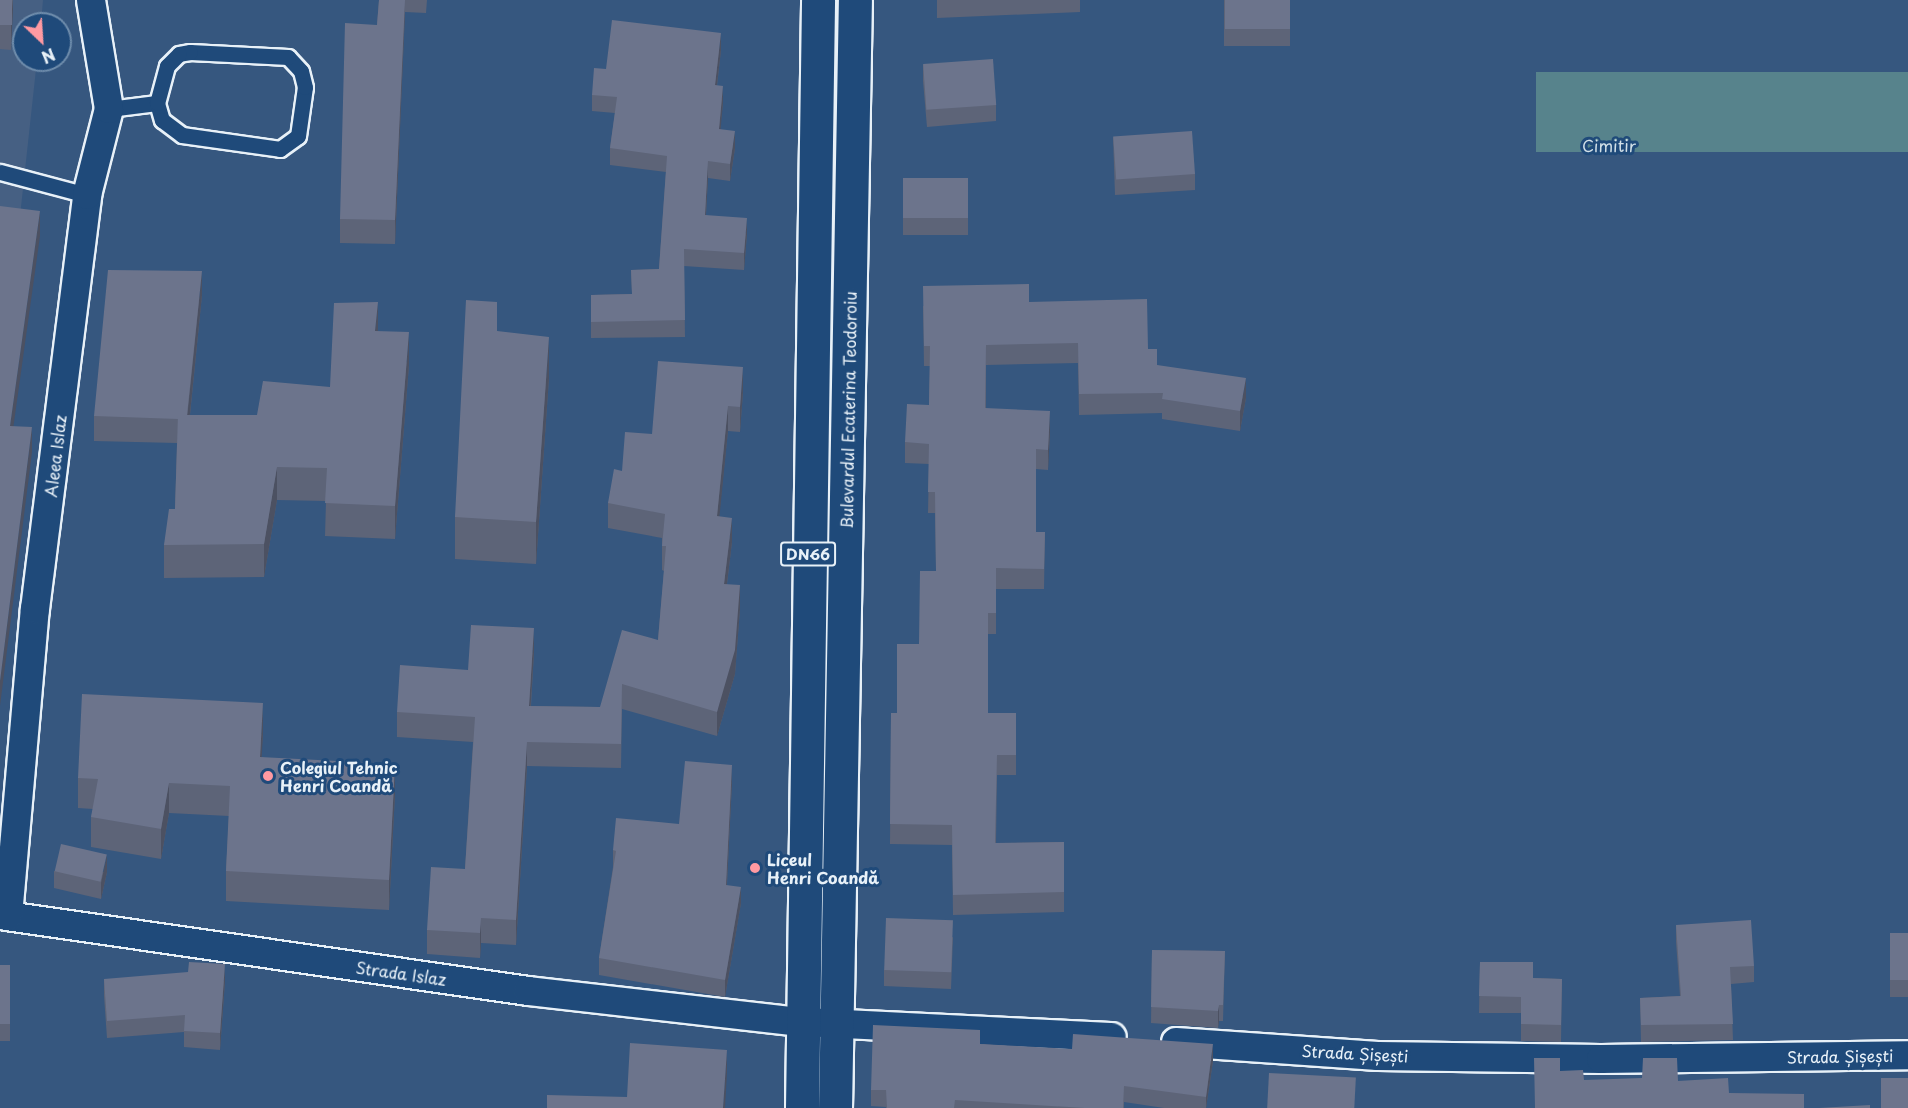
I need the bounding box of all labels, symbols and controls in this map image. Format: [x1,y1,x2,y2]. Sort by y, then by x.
north arrow [12,12,72,72]
text: N [38,43,60,70]
park label: Cimitir [1582,135,1636,155]
street label: Bulevardul Ecaterina Teodoroiu [836,291,860,529]
street label: Aleea Islaz [40,413,70,499]
road number: DN66 [780,542,836,566]
place label: Colegiul Tehnic Henri Coandă [280,757,398,795]
marker: Colegiul Tehnic Henri Coandă [261,769,275,783]
place label: Liceul Henri Coandă [767,849,879,887]
marker: Liceul Henri Coandă [748,861,762,875]
street label: Strada Islaz [354,957,448,989]
street label: Strada Șișești [1301,1041,1409,1065]
street label: Strada Șișești [1786,1045,1894,1067]

